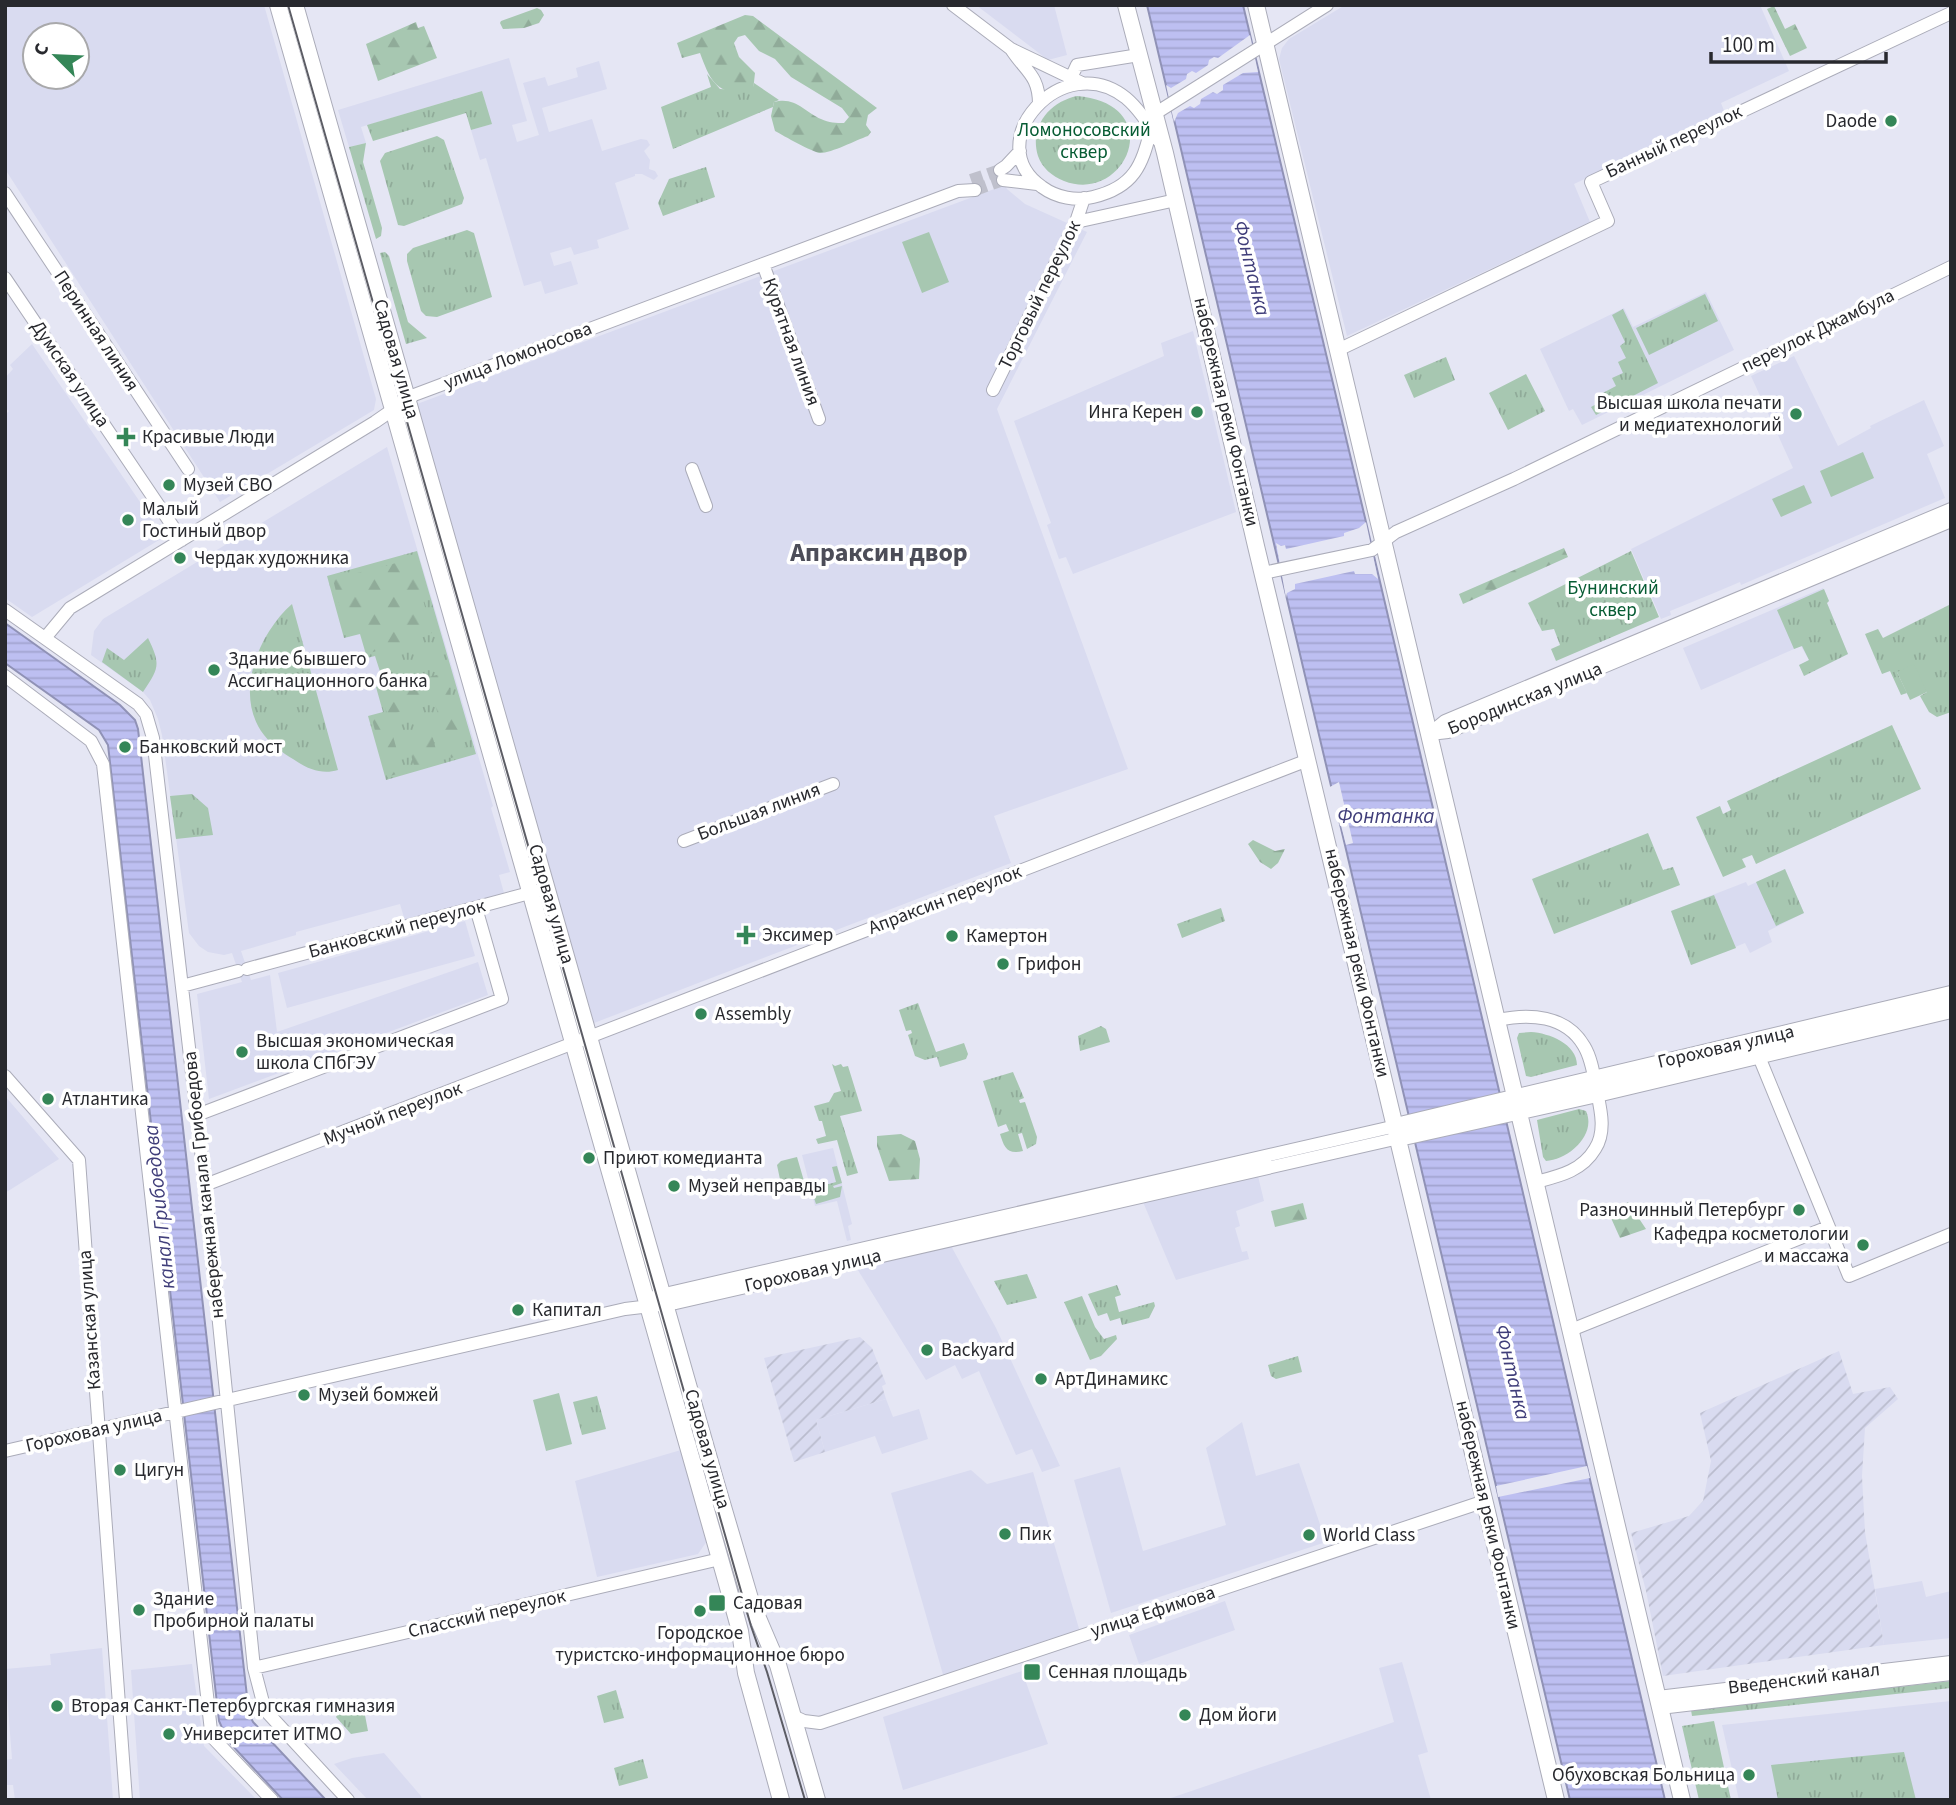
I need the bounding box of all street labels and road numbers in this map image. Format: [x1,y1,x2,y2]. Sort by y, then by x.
street label: Банный переулок [1601,98,1747,185]
street label: Торговый переулок [992,215,1088,374]
street label: Перинная линия [47,265,145,397]
street label: Курятная линия [755,274,827,410]
street label: переулок Джамбула [1737,282,1899,380]
street label: набережная реки Фонтанки [1186,295,1266,529]
street label: Садовая улица [366,296,426,422]
street label: Думская улица [24,315,116,433]
street label: улица Ломоносова [440,315,596,397]
street label: Бородинская улица [1444,656,1606,742]
street label: Большая линия [693,776,825,848]
street label: Садовая улица [521,841,581,967]
street label: набережная реки Фонтанки [1317,846,1397,1080]
street label: Апраксин переулок [864,858,1026,942]
street label: Банковский переулок [306,892,489,966]
street label: Гороховая улица [1655,1018,1797,1076]
street label: набережная канала Грибоедова [177,1050,231,1320]
street label: Мучной переулок [320,1075,467,1153]
street label: Гороховая улица [742,1242,884,1300]
street label: Казанская улица [72,1249,108,1391]
street label: Садовая улица [677,1386,737,1512]
street label: набережная реки Фонтанки [1448,1398,1528,1632]
street label: Гороховая улица [23,1402,165,1460]
street label: улица Ефимова [1087,1579,1219,1645]
street label: Спасский переулок [405,1583,569,1645]
street label: Введенский канал [1726,1656,1882,1702]

